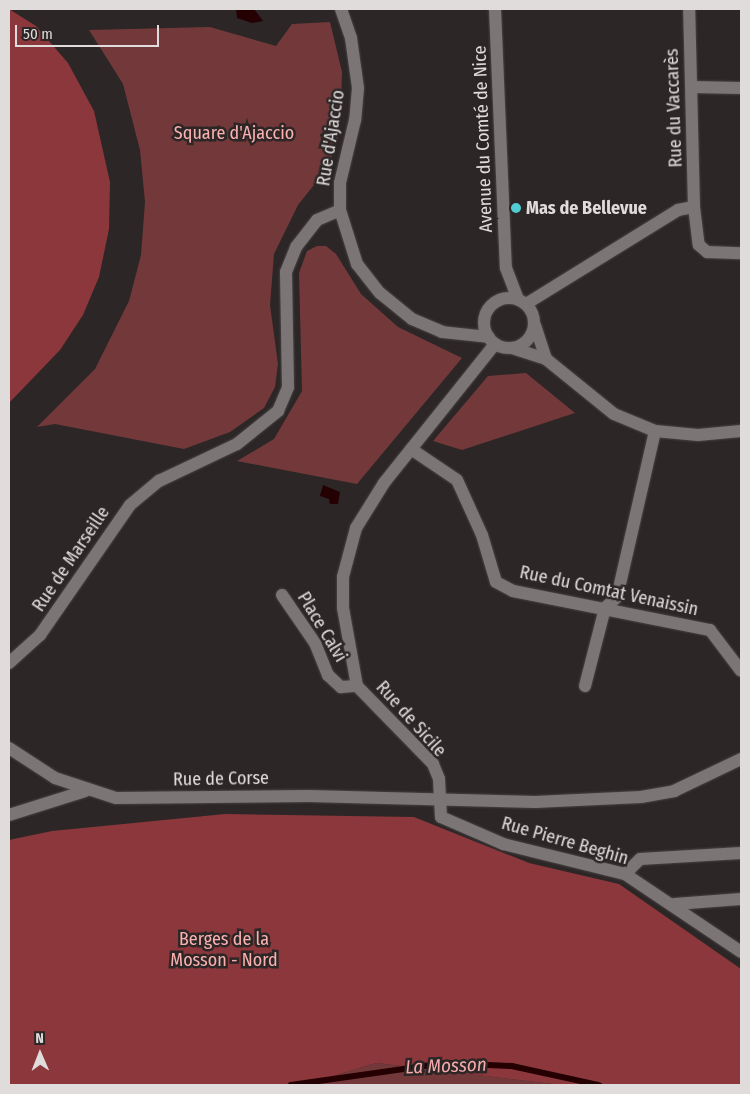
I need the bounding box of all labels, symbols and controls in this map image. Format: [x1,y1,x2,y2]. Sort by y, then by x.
scale bar [18,15,161,47]
text: 50 m [23,25,53,43]
street label: Avenue du Comté de Nice [469,45,497,233]
street label: Rue du Vaccarès [661,48,687,168]
street label: Rue d'Ajaccio [313,88,349,188]
park label: Square d'Ajaccio [174,122,294,144]
place label: Mas de Bellevue [526,197,647,219]
marker: Mas de Bellevue [510,202,522,214]
street label: Rue de Marseille [28,502,114,616]
street label: Rue du Comtat Venaissin [518,562,700,620]
street label: Place Calvi [293,588,351,666]
street label: Rue de Sicile [371,677,451,761]
street label: Rue de Corse [173,767,269,791]
street label: Rue Pierre Beghin [499,813,631,869]
park label: Berges de la Mosson - Nord [170,929,278,972]
north arrow [15,1029,65,1079]
text: N [35,1030,44,1047]
water label: La Mosson [405,1053,487,1079]

